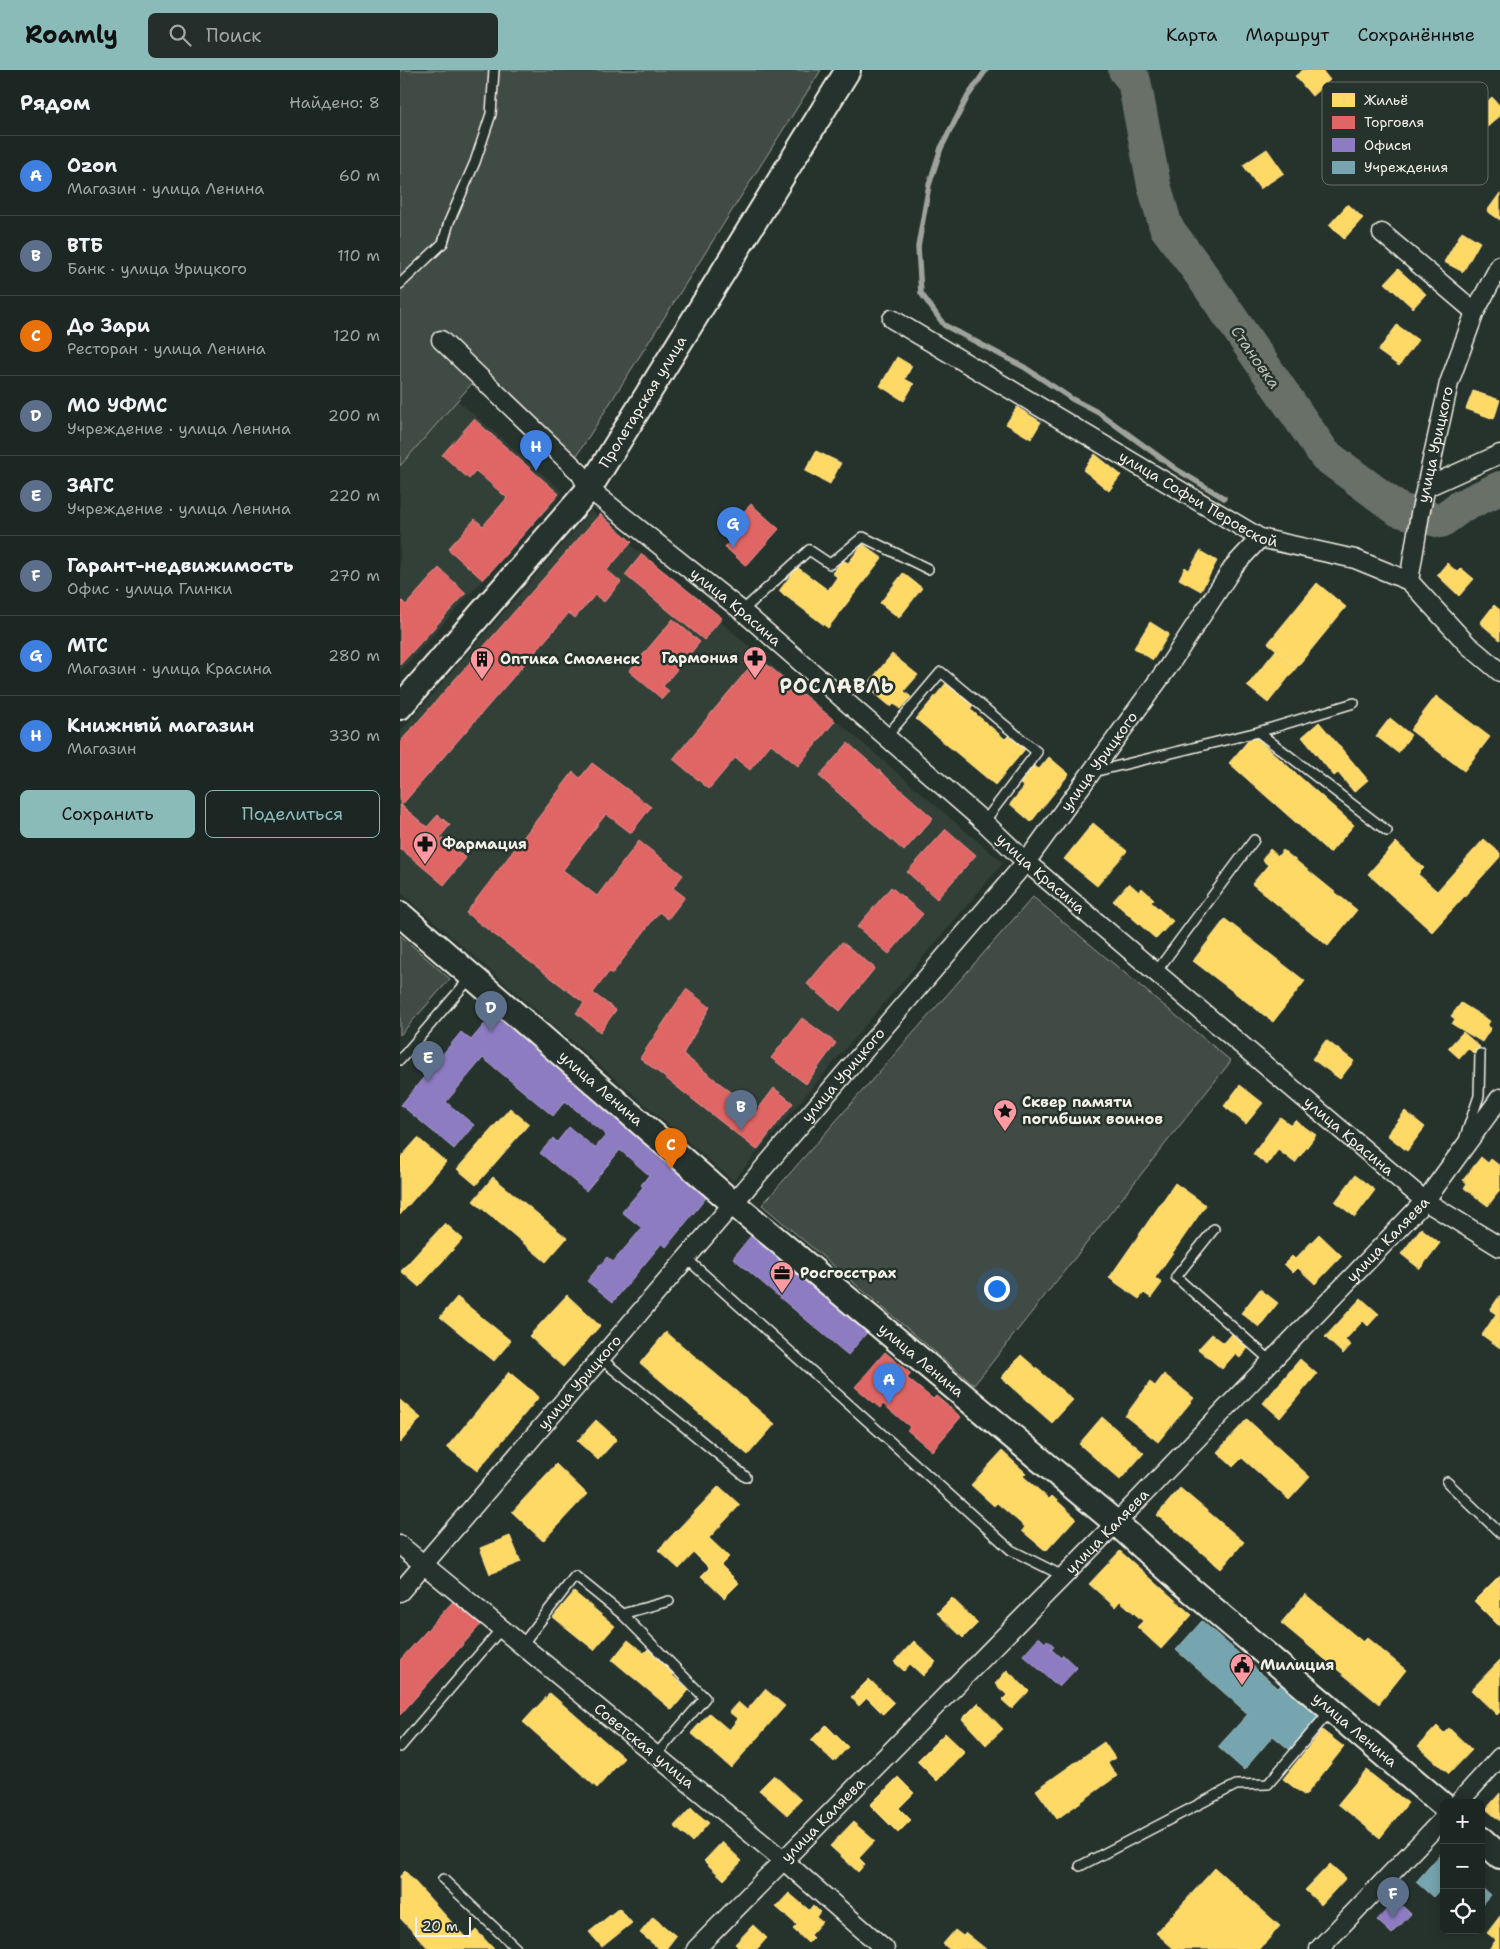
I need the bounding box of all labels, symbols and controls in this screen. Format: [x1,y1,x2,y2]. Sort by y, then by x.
search box [148,13,498,58]
text: Roamly [25,19,118,51]
icon: search [166,21,194,49]
text: Поиск [206,23,261,48]
text: Карта [1166,23,1217,47]
text: Маршрут [1245,23,1329,47]
text: Сохранённые [1357,23,1475,47]
legend [1322,82,1488,185]
text: Рядом [20,89,90,117]
text: Жильё [1364,91,1408,109]
text: Найдено: 8 [289,92,380,113]
text: Торговля [1364,113,1424,131]
text: Офисы [1364,136,1411,154]
text: Ozon [67,153,117,178]
text: Учреждения [1364,158,1448,176]
text: A [30,165,42,186]
text: 60 m [339,165,380,186]
text: Магазин · улица Ленина [67,178,264,199]
text: ВТБ [67,233,103,258]
text: B [31,245,41,266]
text: 110 m [337,245,380,266]
text: Банк · улица Урицкого [67,258,247,279]
text: До Зари [67,313,150,338]
water label: Становка [1226,321,1285,393]
text: C [31,325,41,346]
text: 120 m [333,325,380,346]
street label: Пролетарская улица [594,331,692,472]
text: Ресторан · улица Ленина [67,338,266,359]
street label: улица Урицкого [1413,384,1458,505]
text: МО УФМС [67,393,167,418]
text: D [30,405,42,426]
text: 200 m [328,405,380,426]
text: Учреждение · улица Ленина [67,418,291,439]
pin: H [520,430,552,471]
street label: улица Софьи Перовской [1115,446,1280,552]
text: ЗАГС [67,473,114,498]
text: E [31,485,41,506]
text: 220 m [328,485,380,506]
text: Учреждение · улица Ленина [67,498,291,519]
pin: G [717,507,749,548]
text: Гарант-недвижимость [67,553,294,578]
street label: улица Красина [686,563,786,651]
text: F [31,565,41,586]
text: 270 m [329,565,380,586]
text: Офис · улица Глинки [67,578,232,599]
text: МТС [67,633,108,658]
text: G [30,645,42,666]
text: 280 m [328,645,380,666]
pharmacy icon: Гармония [742,645,768,679]
building icon: Оптика Смоленск [469,646,495,680]
place label: Гармония [661,648,738,668]
place label: Оптика Смоленск [500,649,640,669]
text: Магазин · улица Красина [67,658,272,679]
district label: РОСЛАВЛЬ [779,673,895,699]
street label: улица Урицкого [1056,708,1142,815]
text: Книжный магазин [67,713,254,738]
text: H [30,725,42,746]
text: 330 m [328,725,380,746]
text: Магазин [67,738,136,759]
button: Сохранить [20,790,195,838]
button: Поделиться [205,790,380,838]
street label: улица Красина [992,829,1090,918]
pharmacy icon: Фармация [412,831,438,865]
place label: Фармация [442,834,527,854]
pin: D [475,991,507,1032]
street label: улица Урицкого [797,1024,890,1127]
pin: E [412,1041,444,1082]
street label: улица Ленина [554,1046,648,1131]
pin: B [725,1090,757,1131]
place label: Сквер памяти погибших воинов [1022,1092,1163,1129]
street label: улица Красина [1299,1092,1399,1181]
place icon: Сквер памяти погибших воинов [992,1098,1018,1132]
pin: C [655,1128,687,1169]
street label: улица Каляева [1342,1192,1434,1287]
office icon: Росгосстрах [769,1260,795,1294]
place label: Росгосстрах [800,1263,897,1283]
your location [984,1276,1010,1302]
street label: улица Ленина [874,1319,968,1402]
street label: улица Урицкого [533,1331,626,1434]
pin: A [873,1363,905,1404]
street label: улица Каляева [1061,1484,1154,1578]
public building icon: Милиция [1229,1652,1255,1686]
place label: Милиция [1260,1655,1335,1675]
street label: улица Ленина [1308,1688,1402,1772]
street label: Советская улица [590,1699,699,1793]
street label: улица Каляева [777,1773,870,1867]
map controls [1440,1799,1485,1934]
button: + [1440,1799,1485,1844]
button: − [1440,1844,1485,1889]
pin: F [1377,1877,1409,1918]
button: locate [1440,1889,1485,1934]
scale bar [415,1914,471,1937]
text: 20 m [422,1917,458,1935]

